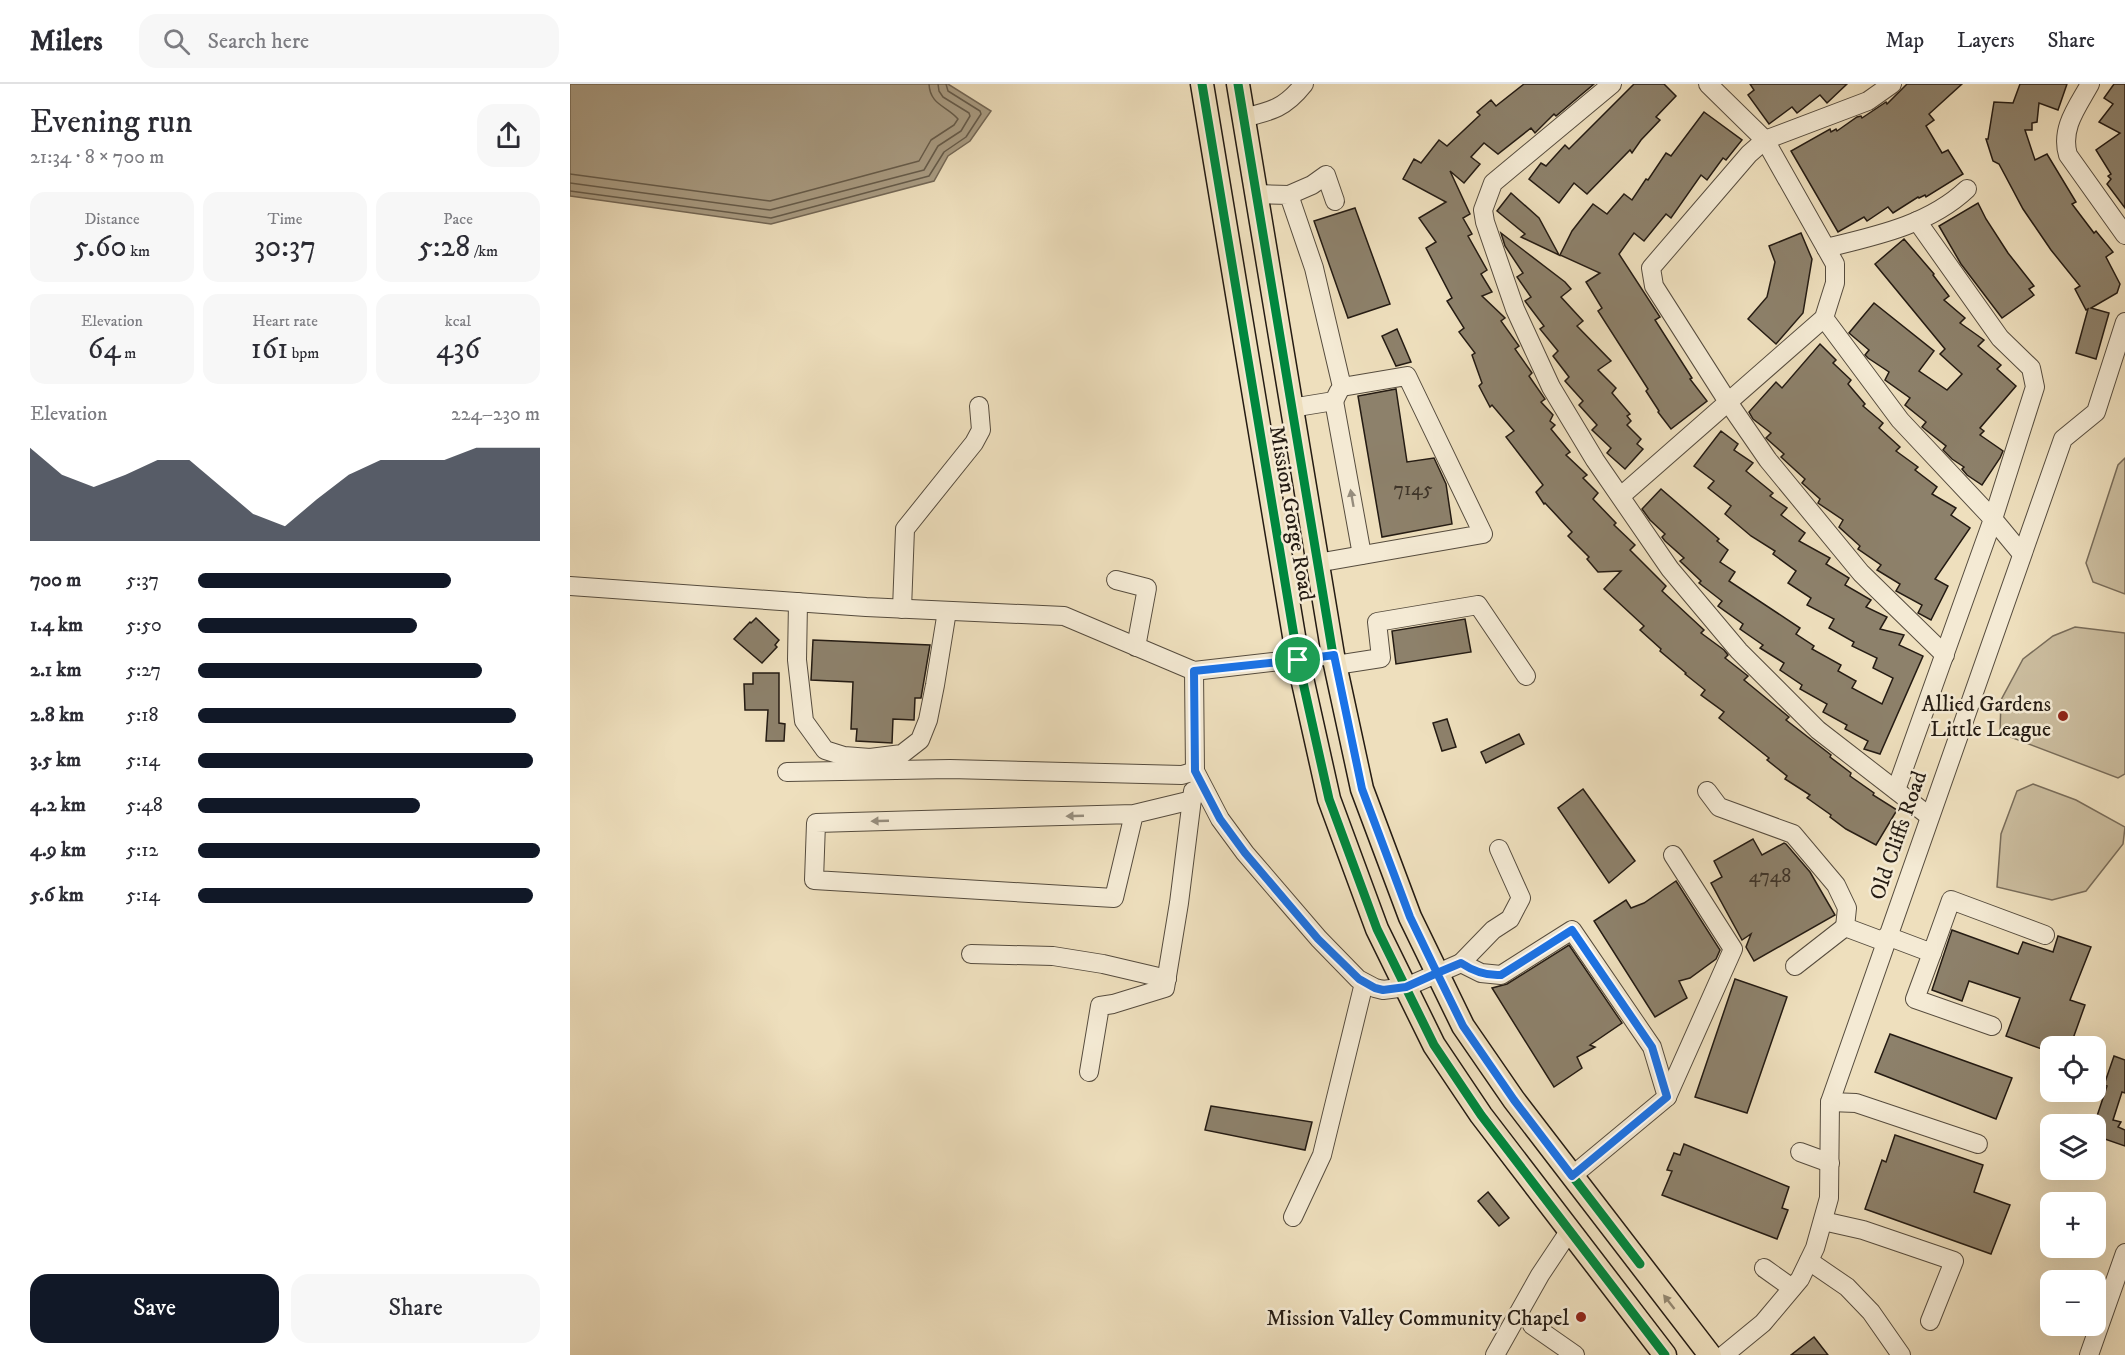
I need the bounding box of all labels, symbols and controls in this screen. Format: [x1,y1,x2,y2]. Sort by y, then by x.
search box [139,14,559,68]
text: Milers [30,24,103,59]
icon: search [160,25,193,58]
text: Search here [208,28,309,55]
text: Map [1885,28,1924,54]
text: Layers [1957,28,2015,54]
text: Share [2048,28,2095,54]
text: Evening run [30,102,192,143]
button: share [477,104,540,167]
text: 21:34 · 8 × 700 m [30,145,164,170]
text: Distance [84,209,140,229]
text: Time [268,209,302,229]
text: Pace [443,209,473,229]
text: 5.60 [74,229,127,266]
text: 30:37 [254,229,316,266]
text: 5:28 [418,229,470,266]
text: km [127,241,150,261]
text: /km [470,241,498,261]
text: Elevation [81,311,143,331]
text: Heart rate [252,311,318,331]
text: kcal [445,311,471,331]
text: 64 [88,331,121,368]
text: 161 [251,331,288,368]
text: 436 [436,331,480,368]
text: m [121,343,136,363]
text: bpm [288,343,319,363]
text: Elevation [30,402,107,427]
text: 224–230 m [451,402,540,427]
street label: Mission Gorge Road [1263,424,1320,603]
house number: 7145 [1393,477,1433,502]
one-way arrow [1347,488,1356,507]
text: 700 m [30,568,81,593]
text: 5:37 [126,568,159,593]
text: 1.4 km [30,613,83,638]
text: 5:50 [126,613,162,638]
pin [1272,634,1323,685]
icon: arrive [1281,643,1314,676]
text: 2.1 km [30,658,81,683]
text: 5:27 [126,658,161,683]
place label: Allied Gardens Little League [1922,691,2051,743]
text: 2.8 km [30,703,84,728]
text: 5:18 [126,703,159,728]
marker: Allied Gardens Little League [2056,709,2070,723]
text: 3.5 km [30,748,81,773]
text: 5:14 [126,748,160,773]
street label: Old Cliffs Road [1864,767,1933,903]
text: 4.2 km [30,793,86,818]
text: 5:48 [126,793,163,818]
one-way arrow [1066,811,1085,820]
one-way arrow [871,817,890,826]
text: 4.9 km [30,838,86,863]
text: 5:12 [126,838,158,863]
house number: 4748 [1749,864,1791,889]
text: 5.6 km [30,883,84,908]
text: 5:14 [126,883,160,908]
map controls [2040,1036,2106,1336]
button: locate [2040,1036,2106,1102]
button: layers [2040,1114,2106,1180]
button: + [2040,1192,2106,1258]
button: − [2040,1270,2106,1336]
button: Save [30,1274,279,1343]
button: Share [291,1274,540,1343]
one-way arrow [1663,1294,1676,1310]
place label: Mission Valley Community Chapel [1266,1305,1569,1332]
marker: Mission Valley Community Chapel [1574,1310,1588,1324]

